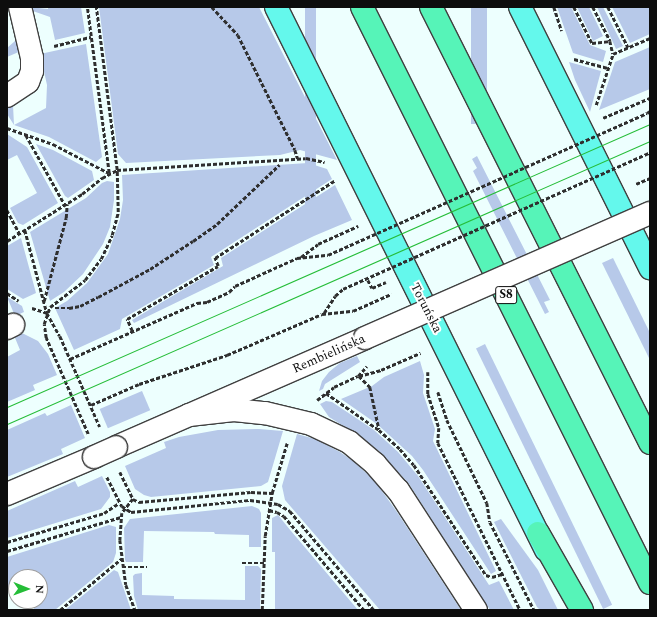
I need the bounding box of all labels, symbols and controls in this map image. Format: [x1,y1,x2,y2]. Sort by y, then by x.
street label: Toruńska [407,280,445,336]
road number: S8 [495,285,517,305]
street label: Rembielińska [290,331,368,377]
north arrow [8,569,48,609]
text: N [31,585,48,594]

